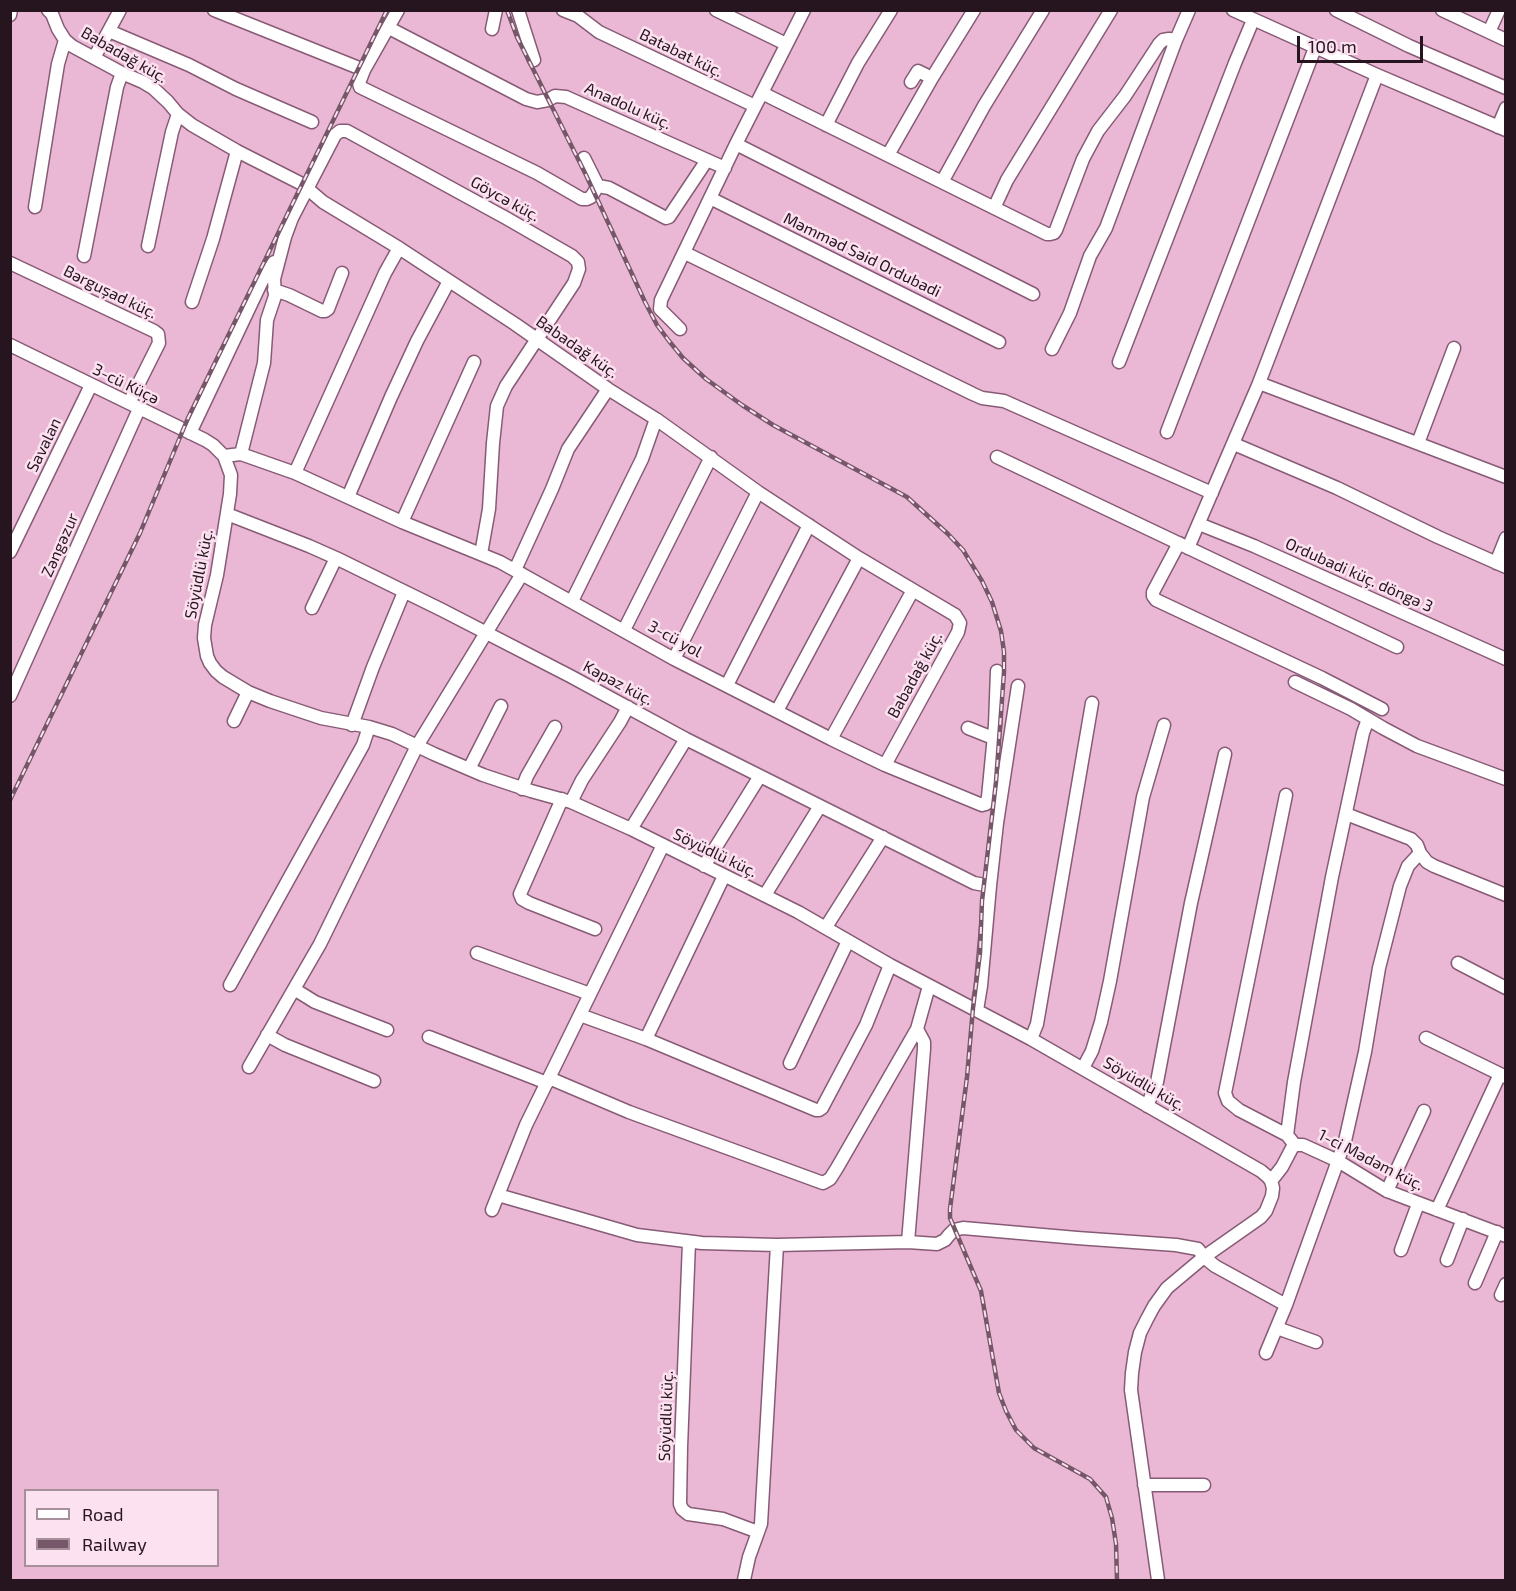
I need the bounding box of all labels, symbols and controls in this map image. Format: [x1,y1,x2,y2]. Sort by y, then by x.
street label: Babadağ küç. [78,23,170,87]
scale bar [1300,24,1426,62]
street label: Batabat küç. [636,25,726,81]
text: 100 m [1308,35,1357,57]
street label: Anadolu küç. [582,78,674,134]
street label: Göycə küç. [467,172,543,226]
street label: Məmməd Səid Ordubadi [780,209,944,301]
street label: Bərguşad küç. [60,261,160,323]
street label: Babadağ küç. [532,312,622,382]
street label: 3-cü Küçə [90,360,162,408]
street label: Savalan [23,415,65,475]
street label: Zəngəzur [37,510,83,580]
street label: Söyüdlü küç. [181,528,217,620]
street label: Ordubadi küç. döngə 3 [1282,534,1436,616]
street label: 3-cü yol [645,616,705,662]
street label: Babadağ küç. [883,628,947,722]
street label: Kəpəz küç. [580,657,656,709]
street label: Söyüdlü küç. [670,824,760,882]
street label: Söyüdlü küç. [1100,1053,1188,1115]
street label: 1-ci Mədəm küç. [1315,1125,1427,1195]
street label: Söyüdlü küç. [655,1370,677,1462]
legend [24,1489,219,1567]
text: Road [82,1503,123,1525]
text: Railway [82,1533,147,1555]

